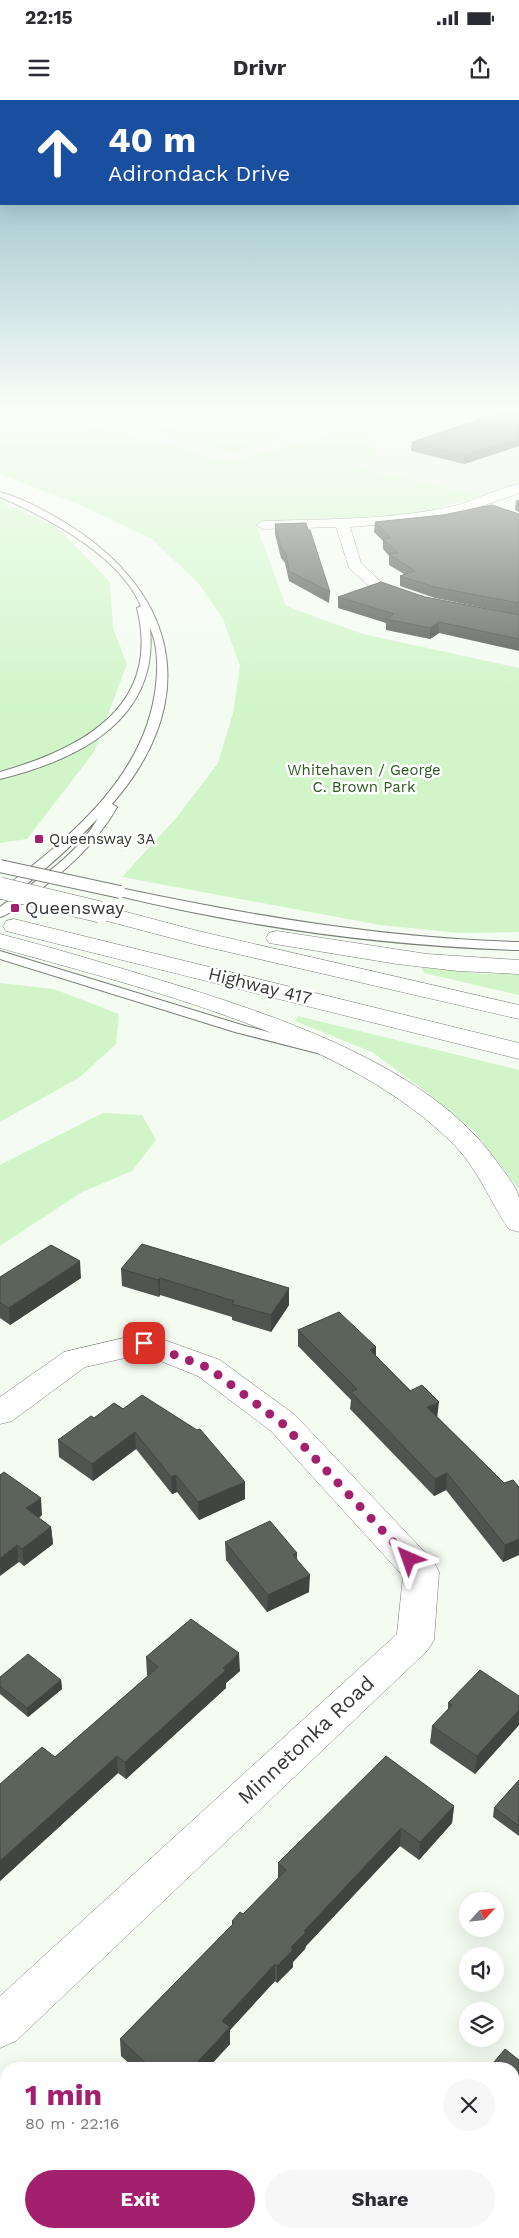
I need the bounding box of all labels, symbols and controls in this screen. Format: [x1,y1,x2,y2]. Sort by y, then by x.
text: 22:15 [25,6,73,29]
icon: menu [25,54,53,82]
icon: share [466,54,494,82]
text: Drivr [233,55,286,80]
text: 40 m [108,119,196,161]
icon: ahead [25,120,90,185]
text: Adirondack Drive [108,161,290,186]
park label: Whitehaven / George C. Brown Park [287,761,441,796]
place label: Queensway 3A [49,830,155,848]
marker: Queensway 3A [33,833,45,845]
place label: Queensway [25,897,125,918]
marker: Queensway [9,902,21,914]
street label: Highway 417 [206,963,314,1009]
pin [123,1322,165,1364]
icon: arrive [130,1329,158,1357]
position arrow [382,1532,434,1584]
street label: Minnetonka Road [232,1670,379,1809]
north arrow [459,1892,504,1938]
map controls [459,1892,504,2047]
button: sound [459,1947,504,1992]
button: layers [459,2002,504,2047]
text: 1 min [25,2077,102,2112]
button: close [443,2079,495,2131]
text: 80 m · 22:16 [25,2114,119,2133]
button: Exit [25,2170,255,2228]
button: Share [265,2170,495,2228]

